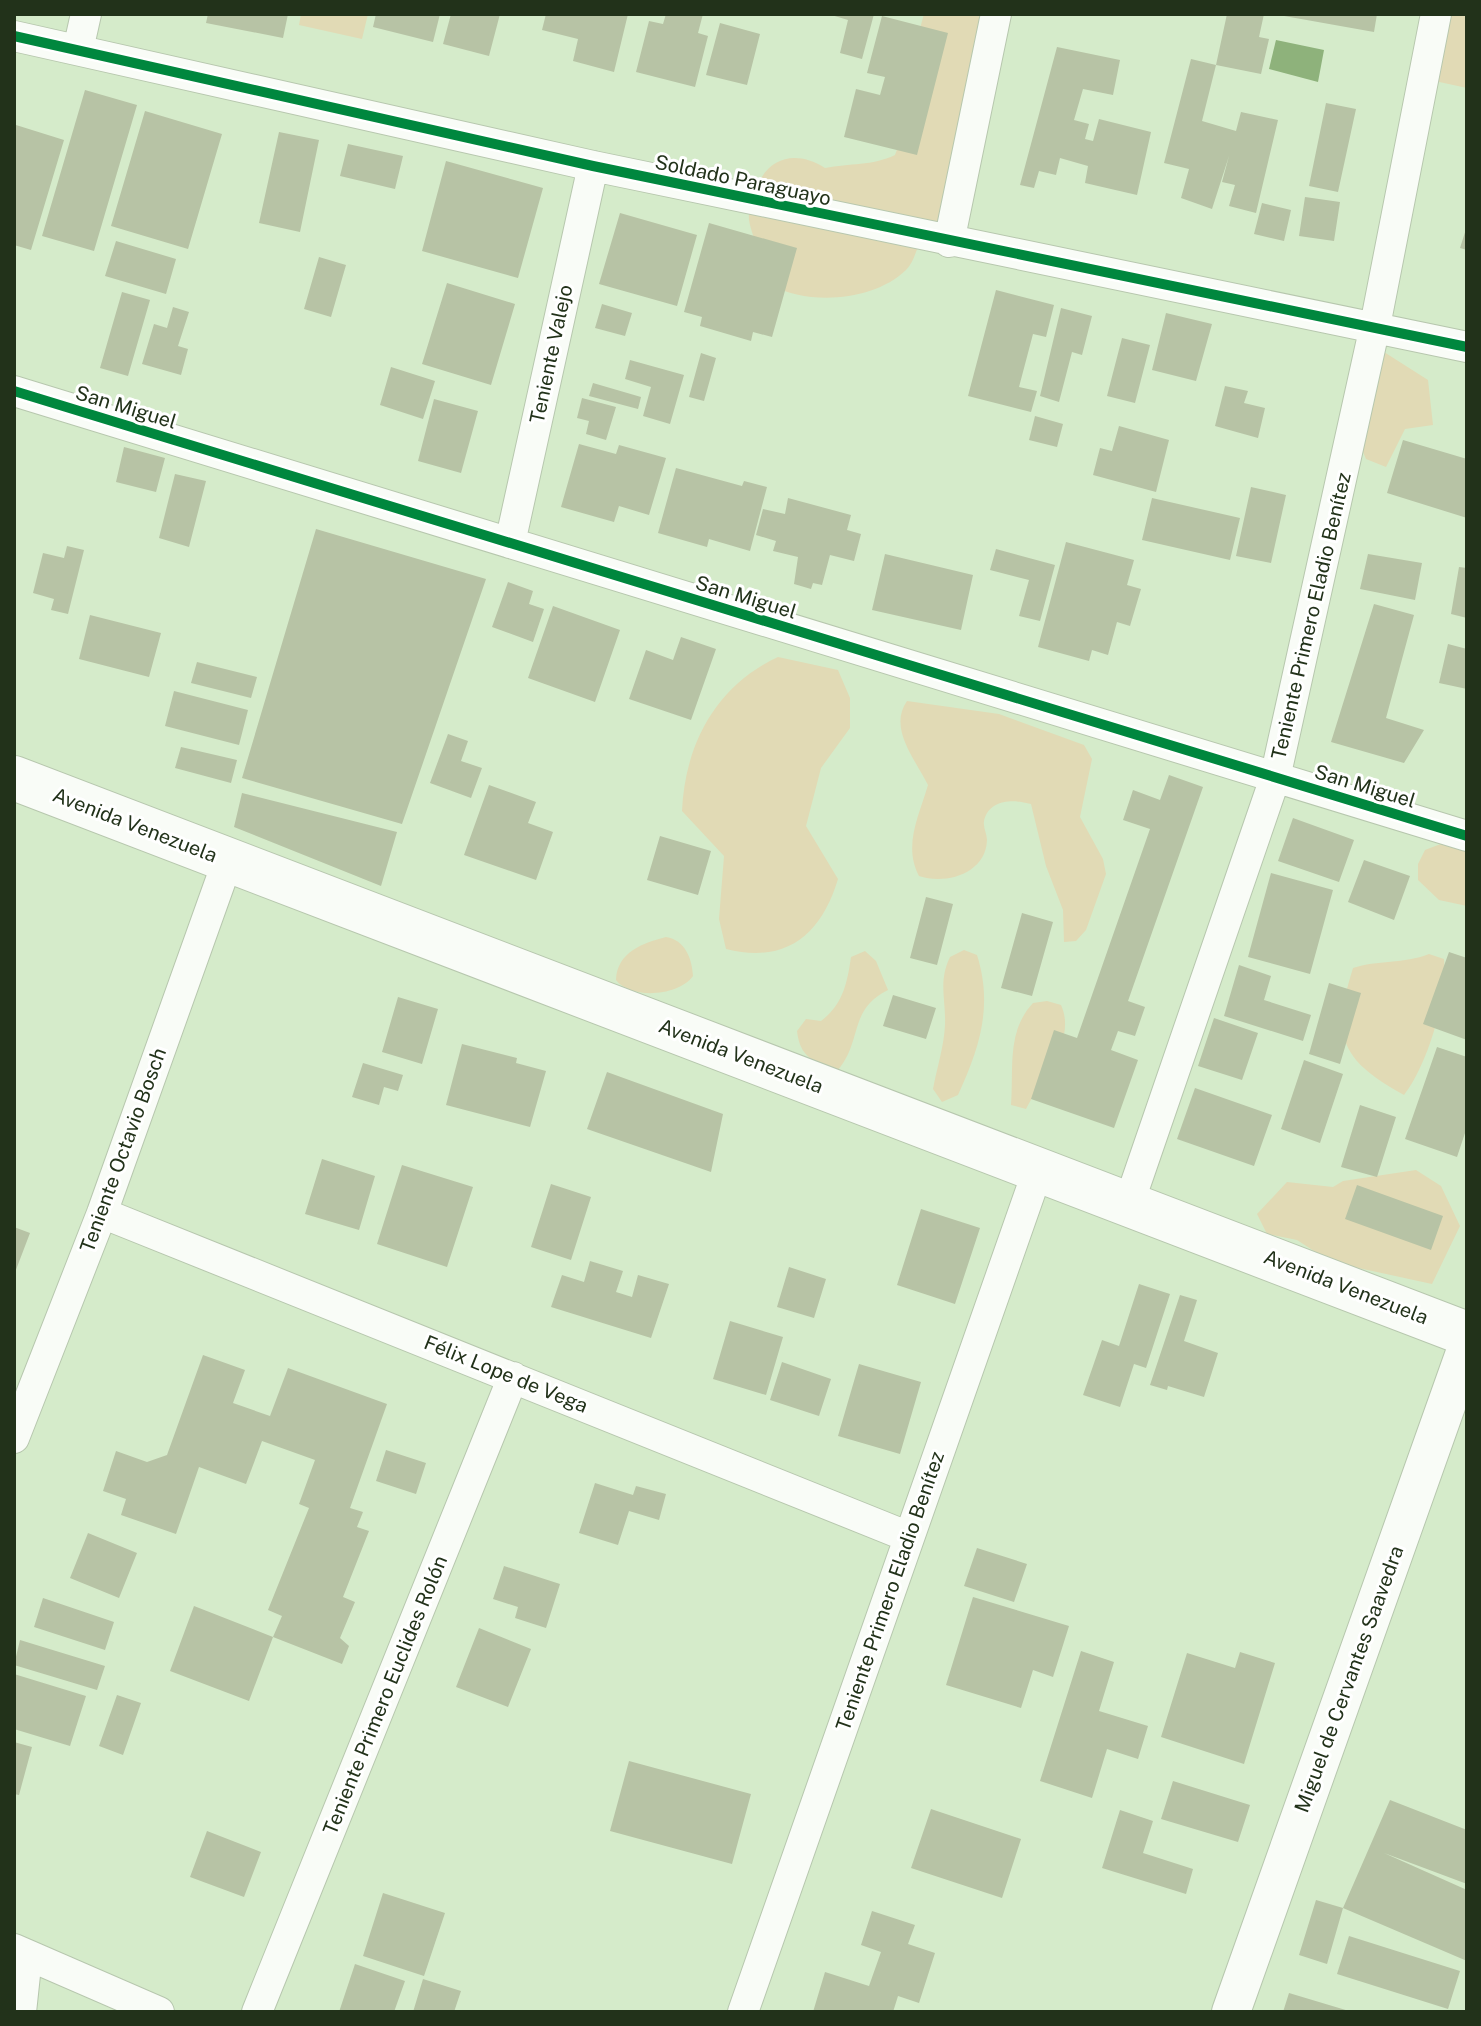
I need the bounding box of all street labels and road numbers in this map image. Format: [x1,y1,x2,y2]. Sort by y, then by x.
street label: Soldado Paraguayo [653,150,833,210]
street label: Teniente Valejo [525,283,577,425]
street label: San Miguel [72,380,180,434]
street label: Teniente Primero Eladio Benítez [1266,470,1356,762]
street label: San Miguel [692,570,800,624]
street label: San Miguel [1311,759,1419,813]
street label: Avenida Venezuela [49,783,221,867]
street label: Avenida Venezuela [655,1014,827,1098]
street label: Teniente Octavio Bosch [75,1044,171,1256]
street label: Avenida Venezuela [1260,1245,1432,1329]
street label: Félix Lope de Vega [421,1330,591,1418]
street label: Teniente Primero Eladio Benítez [831,1448,949,1734]
street label: Miguel de Cervantes Saavedra [1289,1542,1409,1816]
street label: Teniente Primero Euclides Rolón [318,1552,452,1838]

